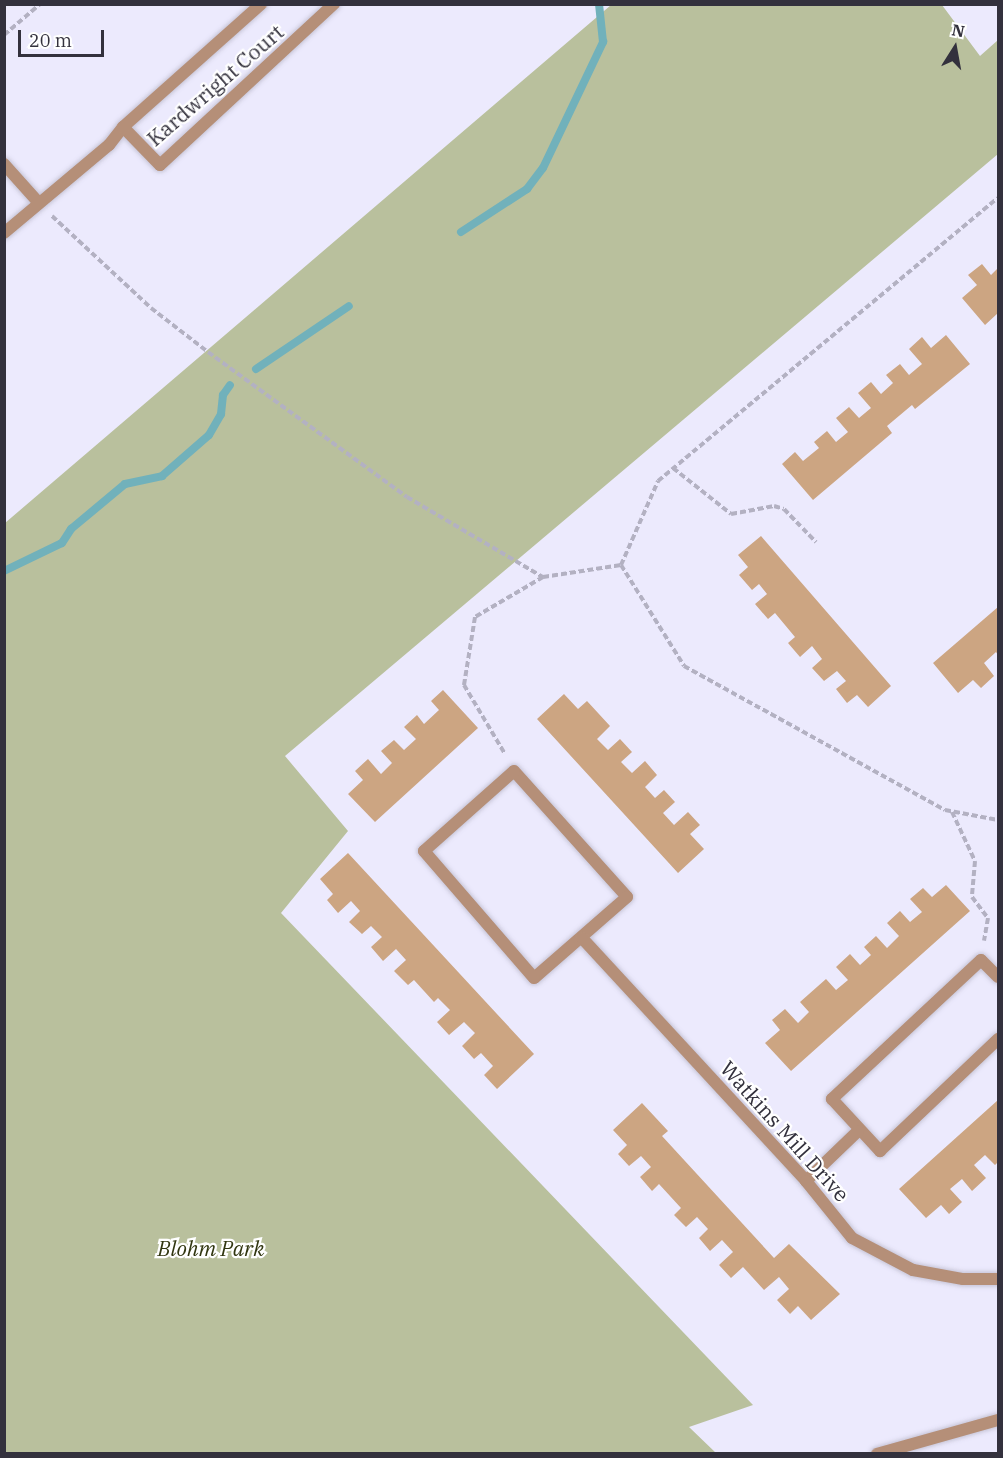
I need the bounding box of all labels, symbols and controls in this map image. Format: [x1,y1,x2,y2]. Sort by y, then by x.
scale bar [21,18,106,56]
north arrow [925,18,985,78]
street label: Kardwright Court [142,19,288,151]
text: N [950,19,967,41]
text: 20 m [29,29,72,52]
street label: Watkins Mill Drive [715,1055,855,1207]
park label: Blohm Park [158,1235,264,1261]

